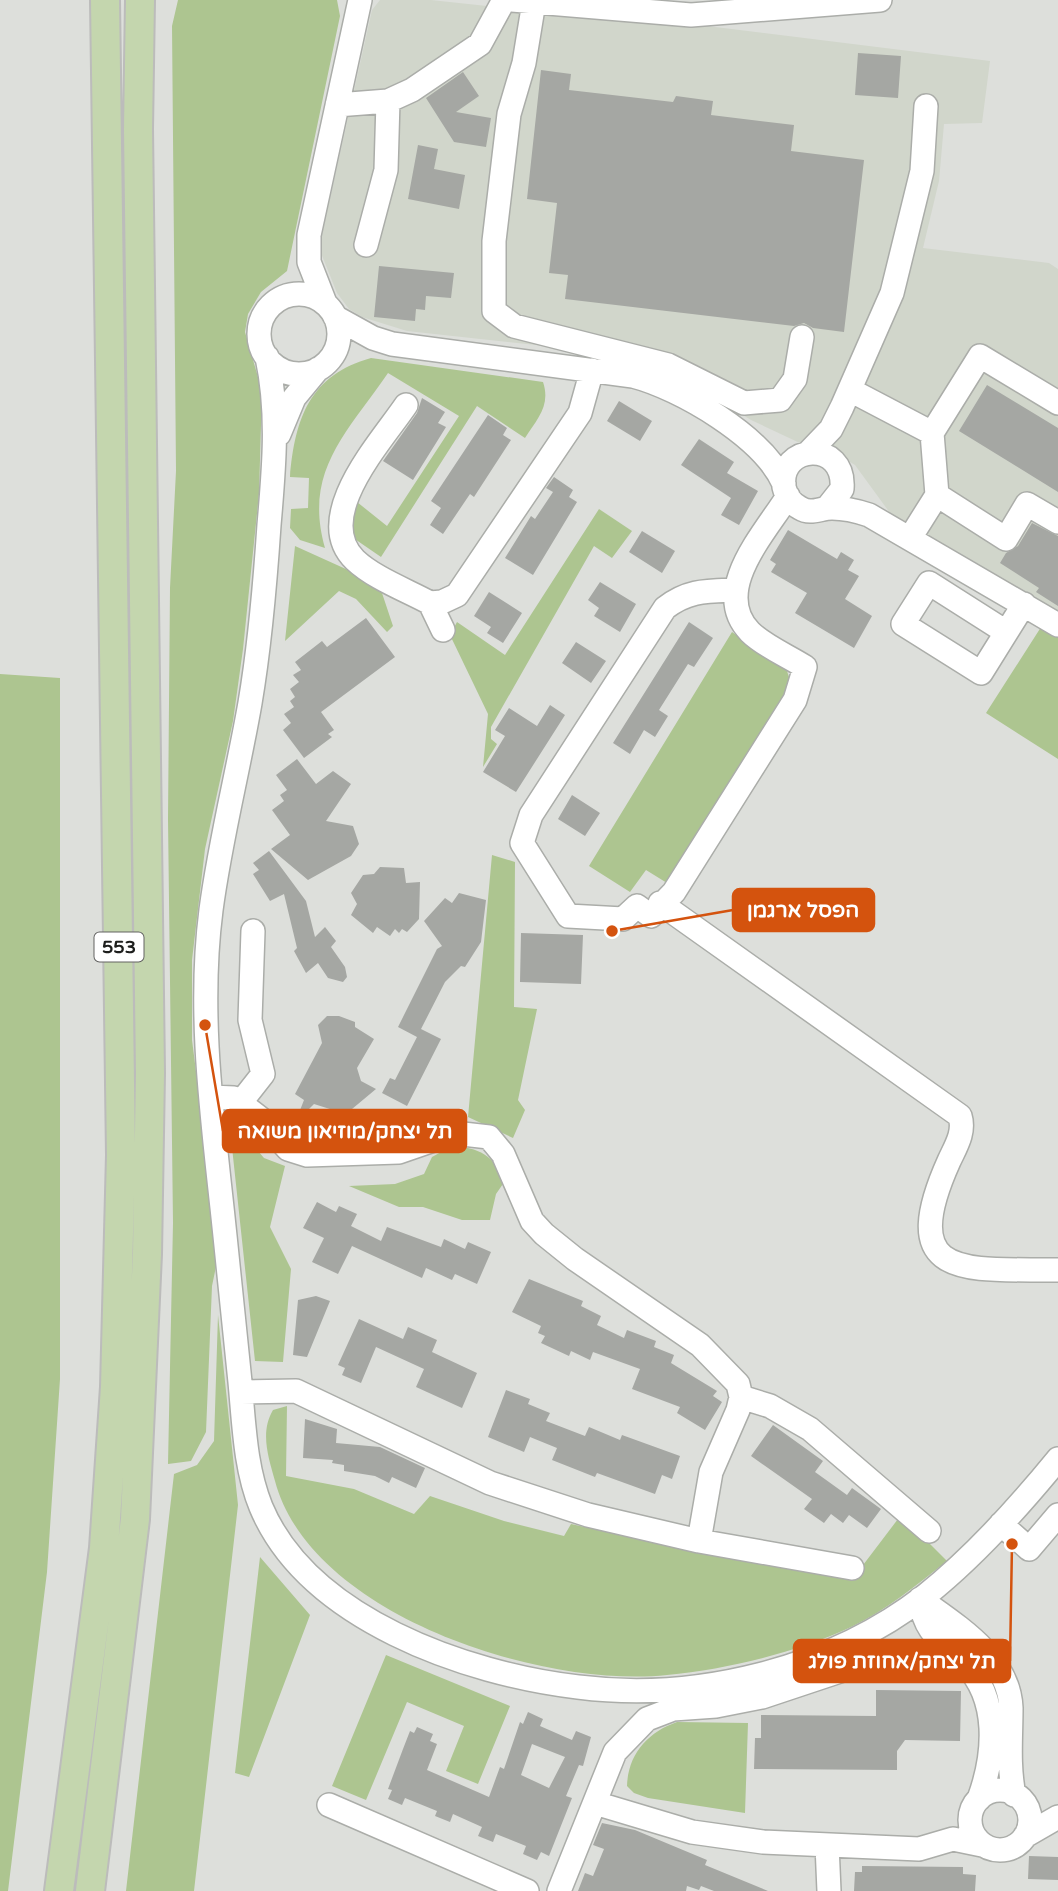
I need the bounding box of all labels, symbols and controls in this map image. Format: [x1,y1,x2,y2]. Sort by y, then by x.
callout: הפסל ארגמן [733,889,874,931]
text: הפסל ארגמן [747,898,859,923]
road number: 553 [94,932,144,962]
callout: תל יצחק/מוזיאון משואה [223,1110,466,1152]
text: תל יצחק/מוזיאון משואה [238,1119,452,1144]
callout: תל יצחק/אחוזת פולג [794,1640,1010,1682]
text: תל יצחק/אחוזת פולג [807,1649,996,1674]

